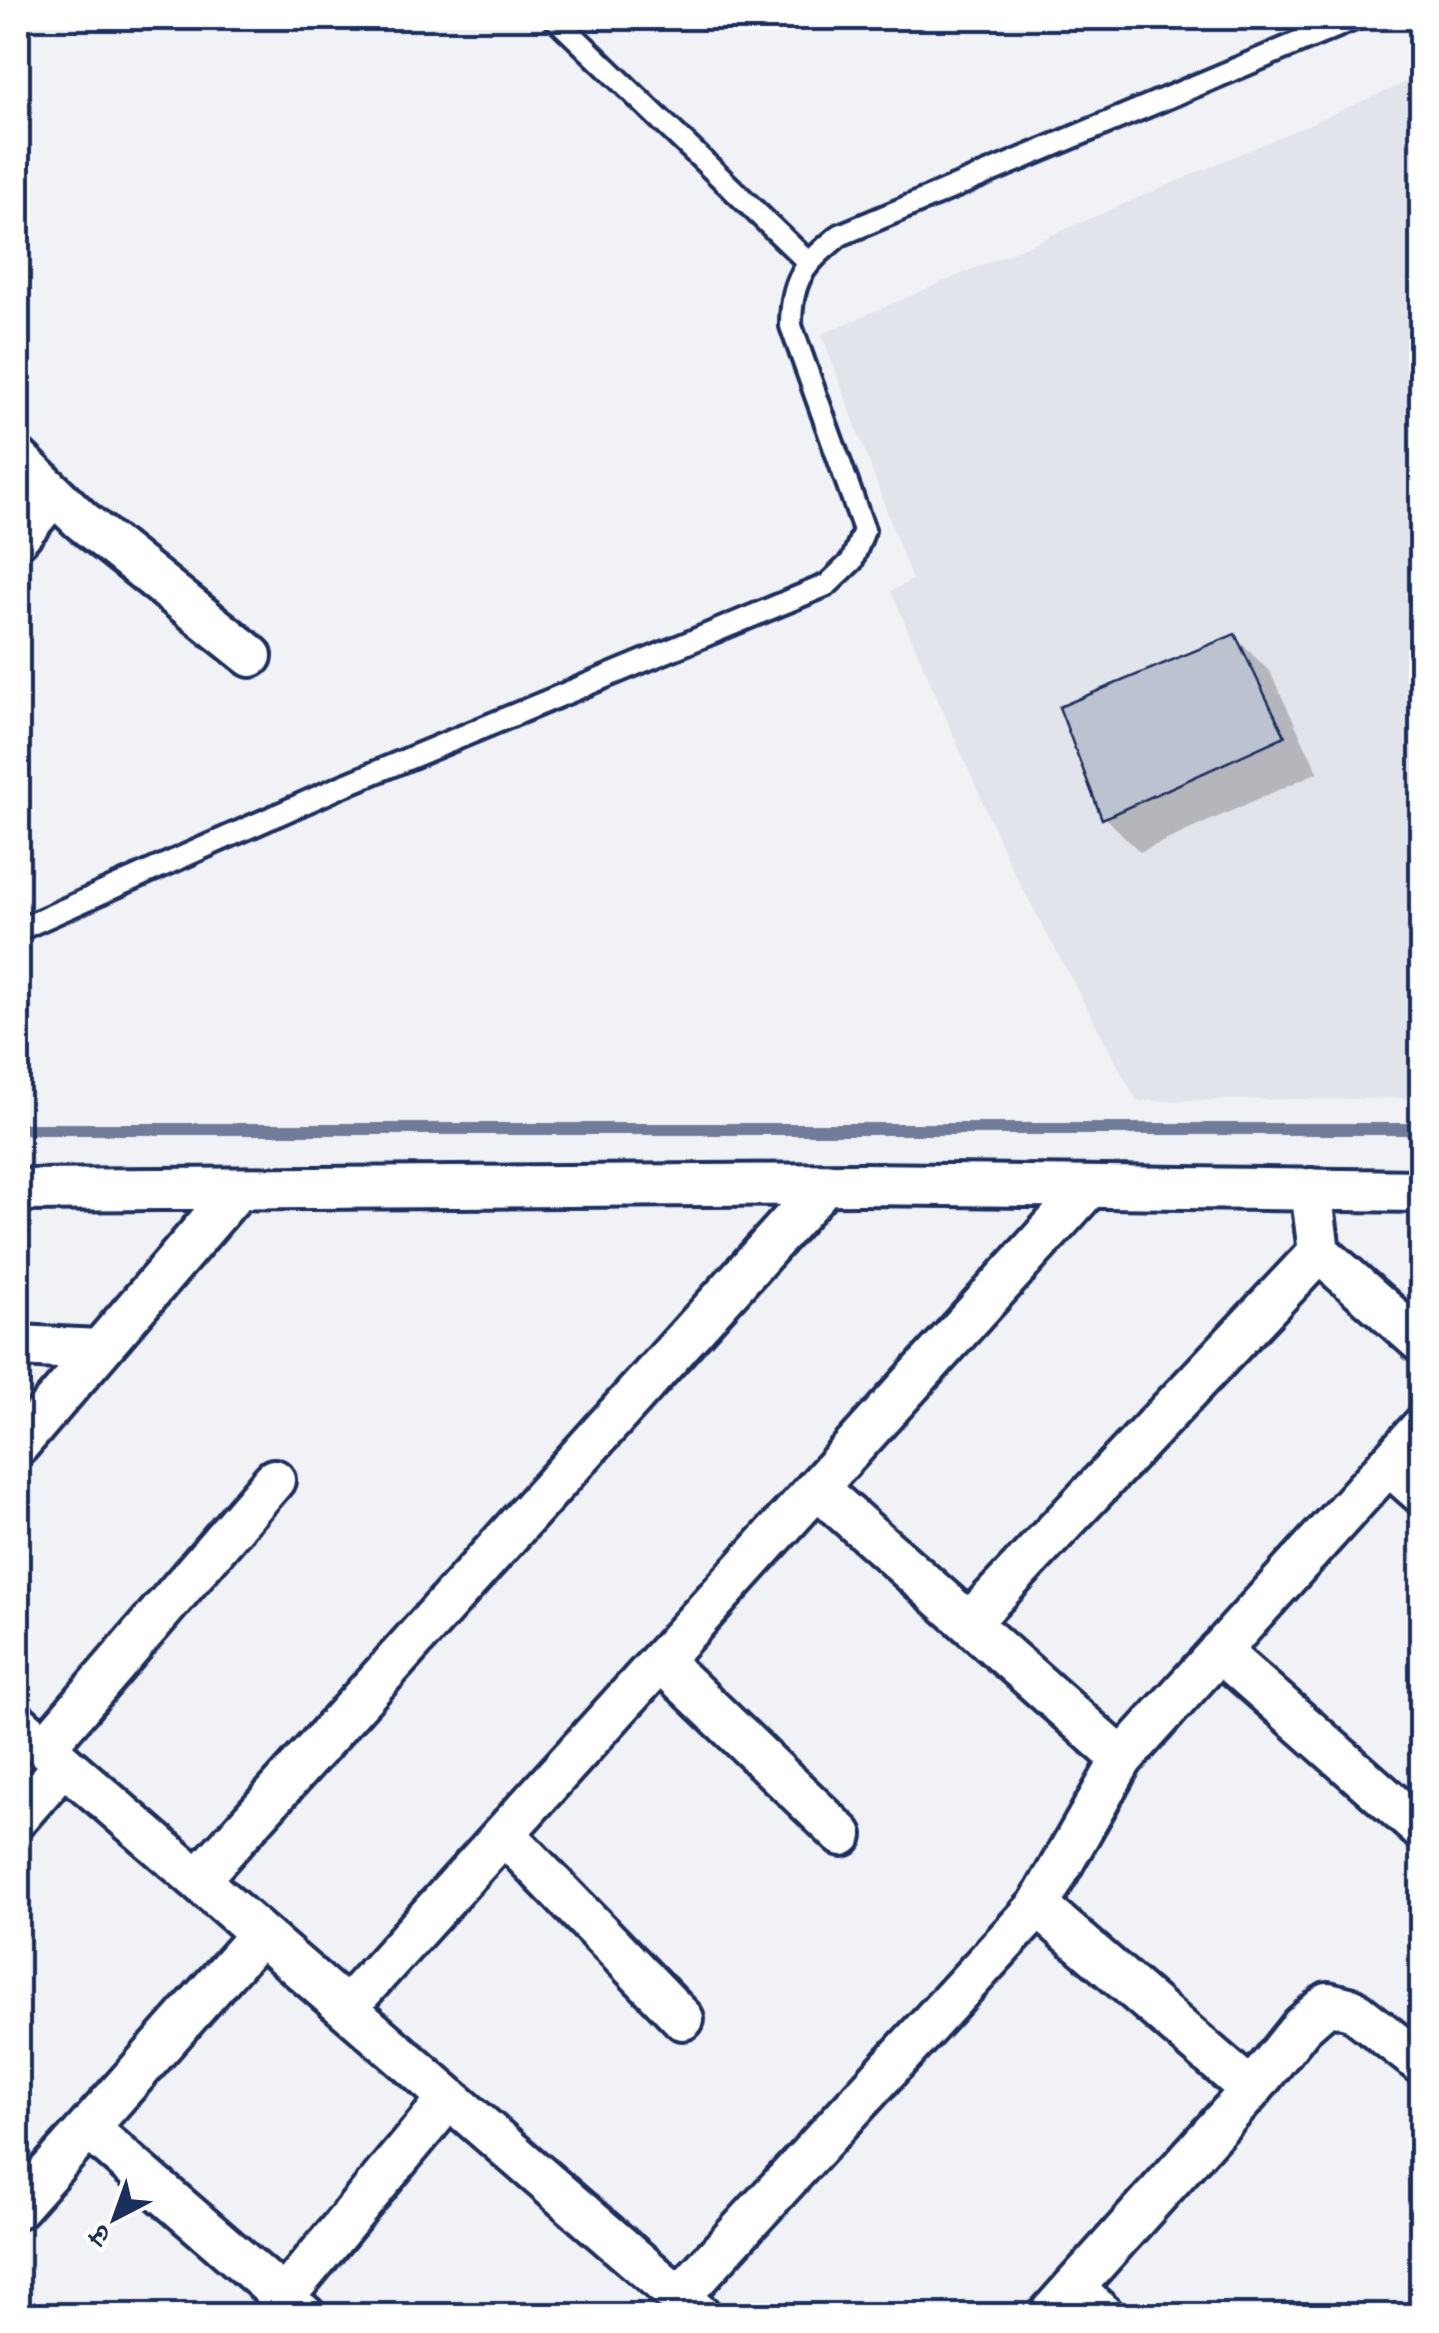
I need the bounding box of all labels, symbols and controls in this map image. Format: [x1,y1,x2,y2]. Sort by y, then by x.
north arrow [65,2168,165,2268]
text: उ [82,2212,122,2254]

